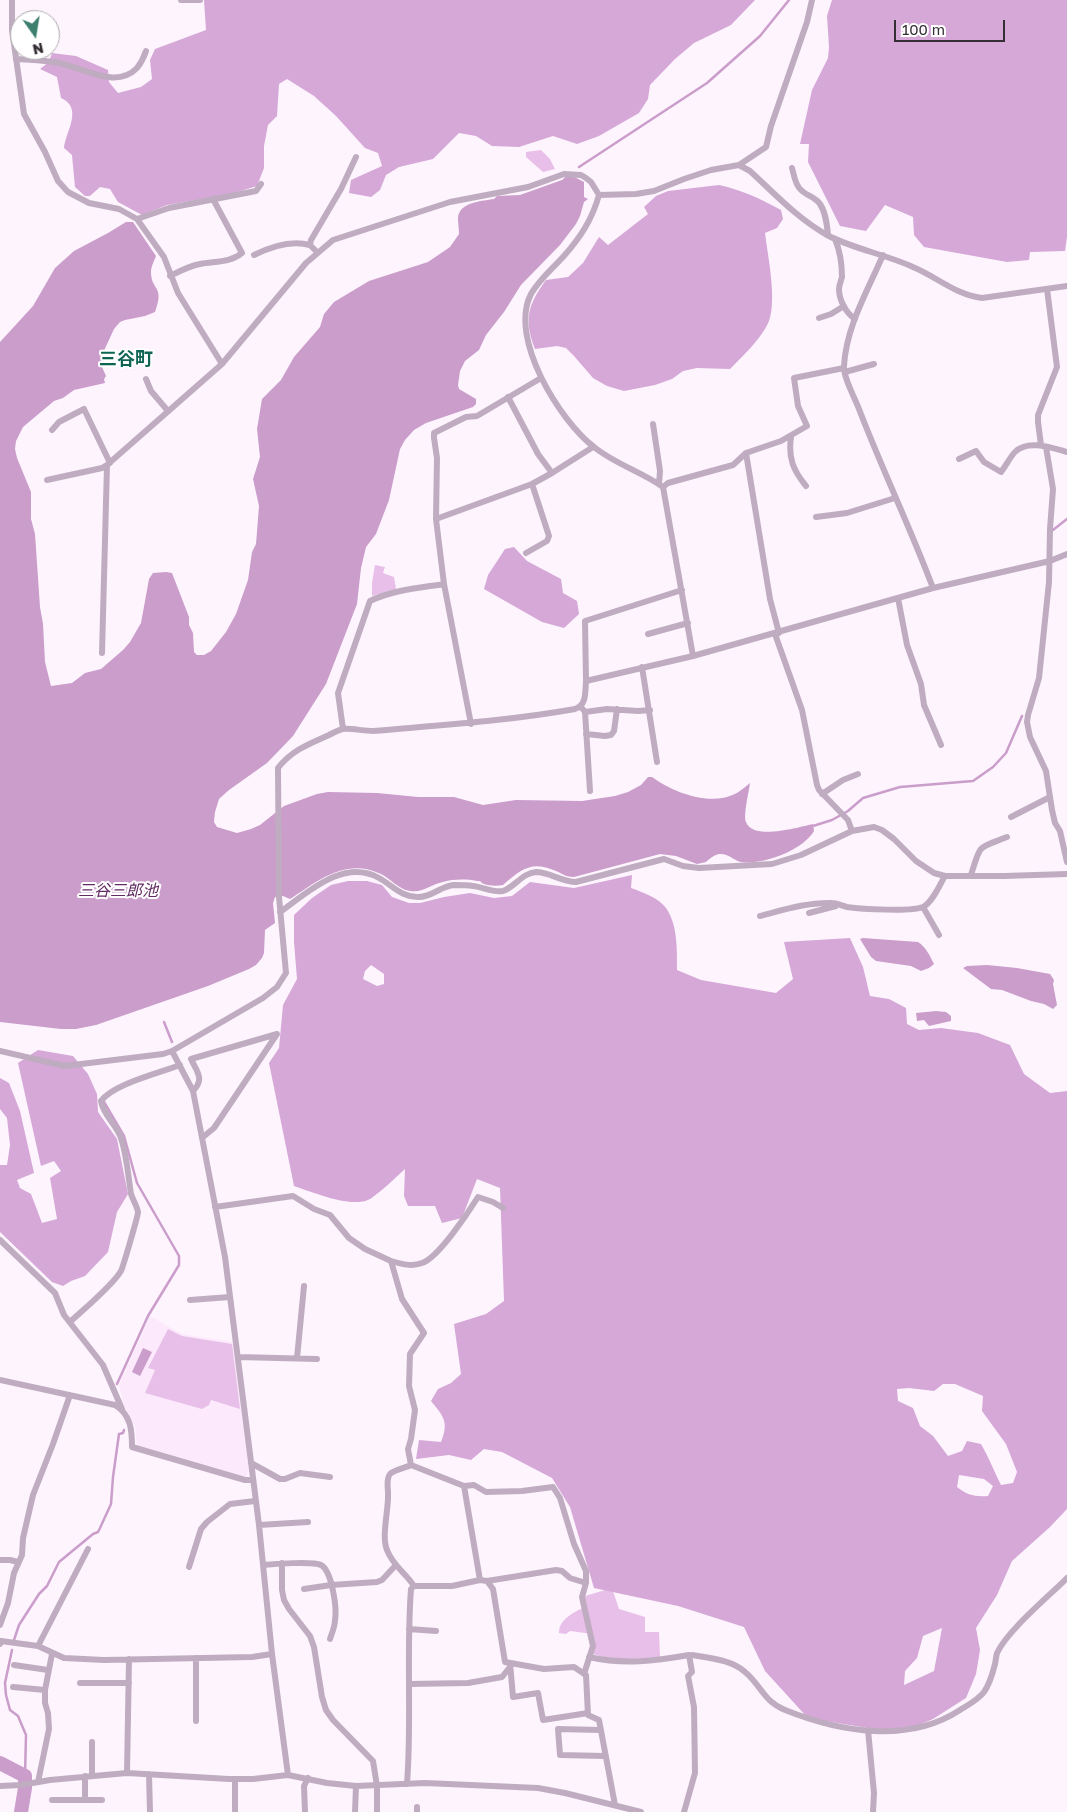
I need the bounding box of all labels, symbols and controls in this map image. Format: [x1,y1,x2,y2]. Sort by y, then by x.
north arrow [10,10,60,60]
scale bar [897,10,1008,42]
text: 100 m [902,20,945,38]
text: N [31,40,45,59]
district label: 三谷町 [99,348,153,370]
water label: 三谷三郎池 [78,881,158,901]

